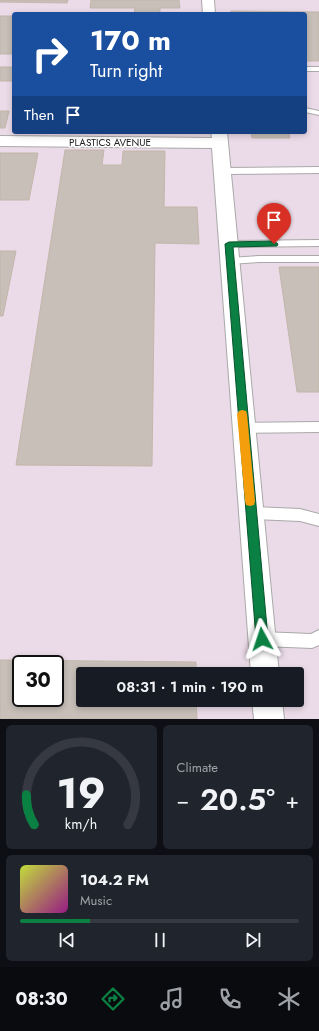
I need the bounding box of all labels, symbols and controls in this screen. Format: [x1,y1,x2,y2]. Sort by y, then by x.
text: 170 m [90,20,171,61]
icon: right [24,28,76,80]
text: Turn right [90,58,162,84]
text: Then [24,104,54,126]
icon: arrive [62,104,84,126]
street label: PLASTICS AVENUE [69,135,151,150]
pin [257,203,291,244]
icon: arrive [263,209,285,231]
position arrow [241,618,283,660]
speed limit sign: 30 [12,655,64,707]
text: 08:31 · 1 min · 190 m [117,676,263,698]
text: Climate [177,758,218,777]
text: 19 [57,763,106,824]
text: 20.5° [200,778,275,821]
text: − [177,784,189,816]
text: + [285,784,299,816]
text: km/h [65,814,97,834]
text: 104.2 FM [80,869,149,891]
text: Music [80,891,112,910]
icon: previous [56,929,78,951]
icon: pause [149,929,171,951]
icon: next [242,929,264,951]
icon: directions [99,985,127,1013]
icon: music [158,985,186,1013]
icon: phone [216,985,244,1013]
icon: climate [275,985,303,1013]
text: 08:30 [15,986,68,1012]

